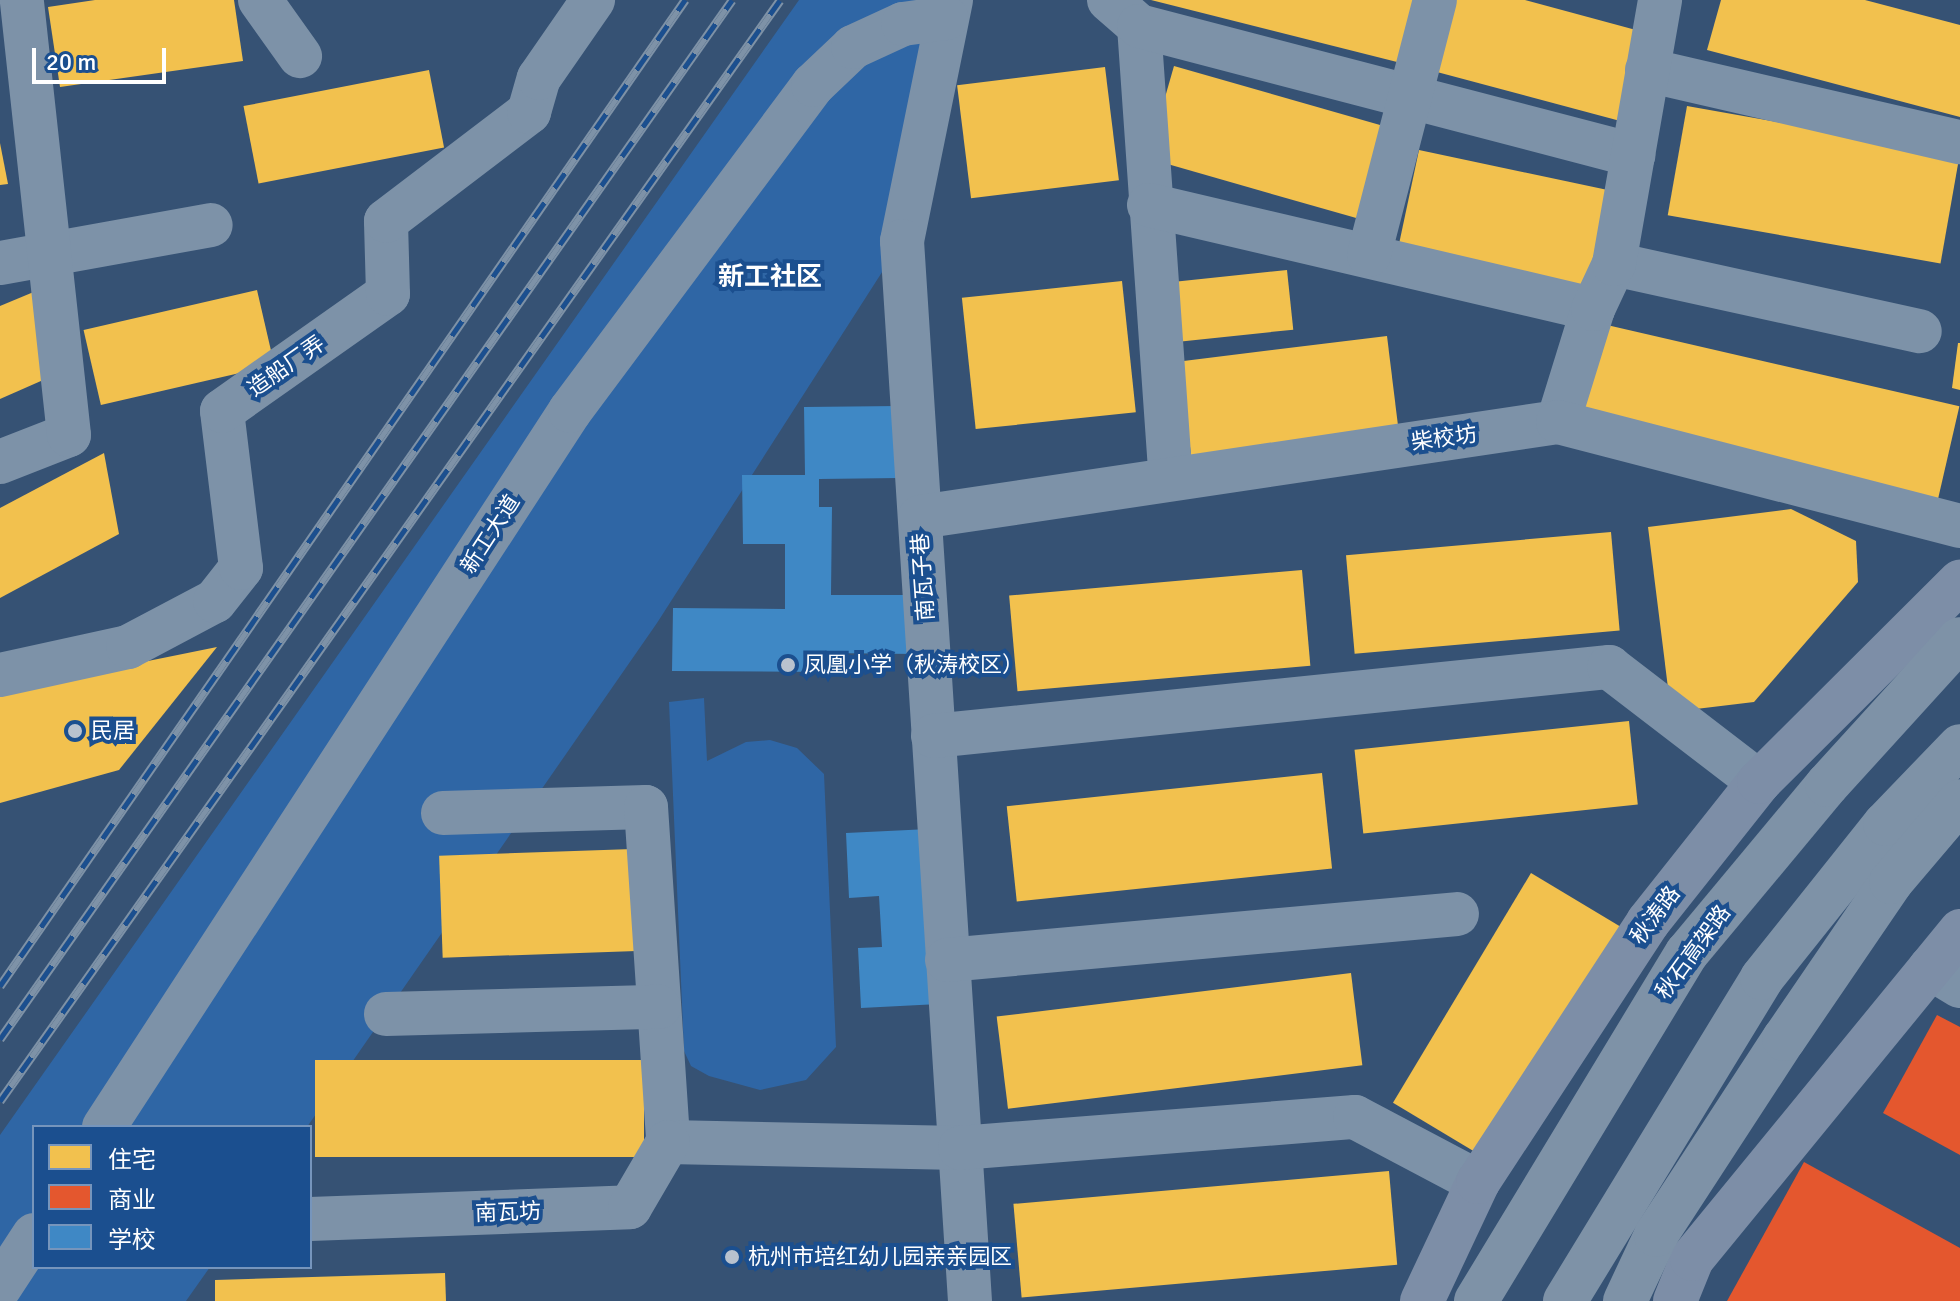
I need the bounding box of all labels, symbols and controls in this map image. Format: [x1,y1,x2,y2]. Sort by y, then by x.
scale bar [36,32,170,82]
text: 20 m [46,47,96,77]
district label: 新工社区 [718,262,822,294]
street label: 造船厂弄 [242,330,330,402]
street label: 柴校坊 [1409,420,1479,456]
street label: 新工大道 [455,490,525,578]
street label: 南瓦子巷 [907,532,939,622]
place label: 凤凰小学（秋涛校区） [804,652,1024,678]
marker: 凤凰小学（秋涛校区） [779,656,797,674]
place label: 民居 [91,718,135,744]
marker: 民居 [66,722,84,740]
street label: 秋涛路 [1625,881,1685,949]
street label: 秋石高架路 [1650,900,1736,1004]
legend [32,1125,312,1269]
text: 住宅 [108,1145,156,1175]
text: 商业 [108,1185,156,1215]
street label: 南瓦坊 [475,1198,541,1226]
text: 学校 [108,1225,156,1255]
place label: 杭州市培红幼儿园亲亲园区 [748,1244,1012,1270]
marker: 杭州市培红幼儿园亲亲园区 [723,1248,741,1266]

